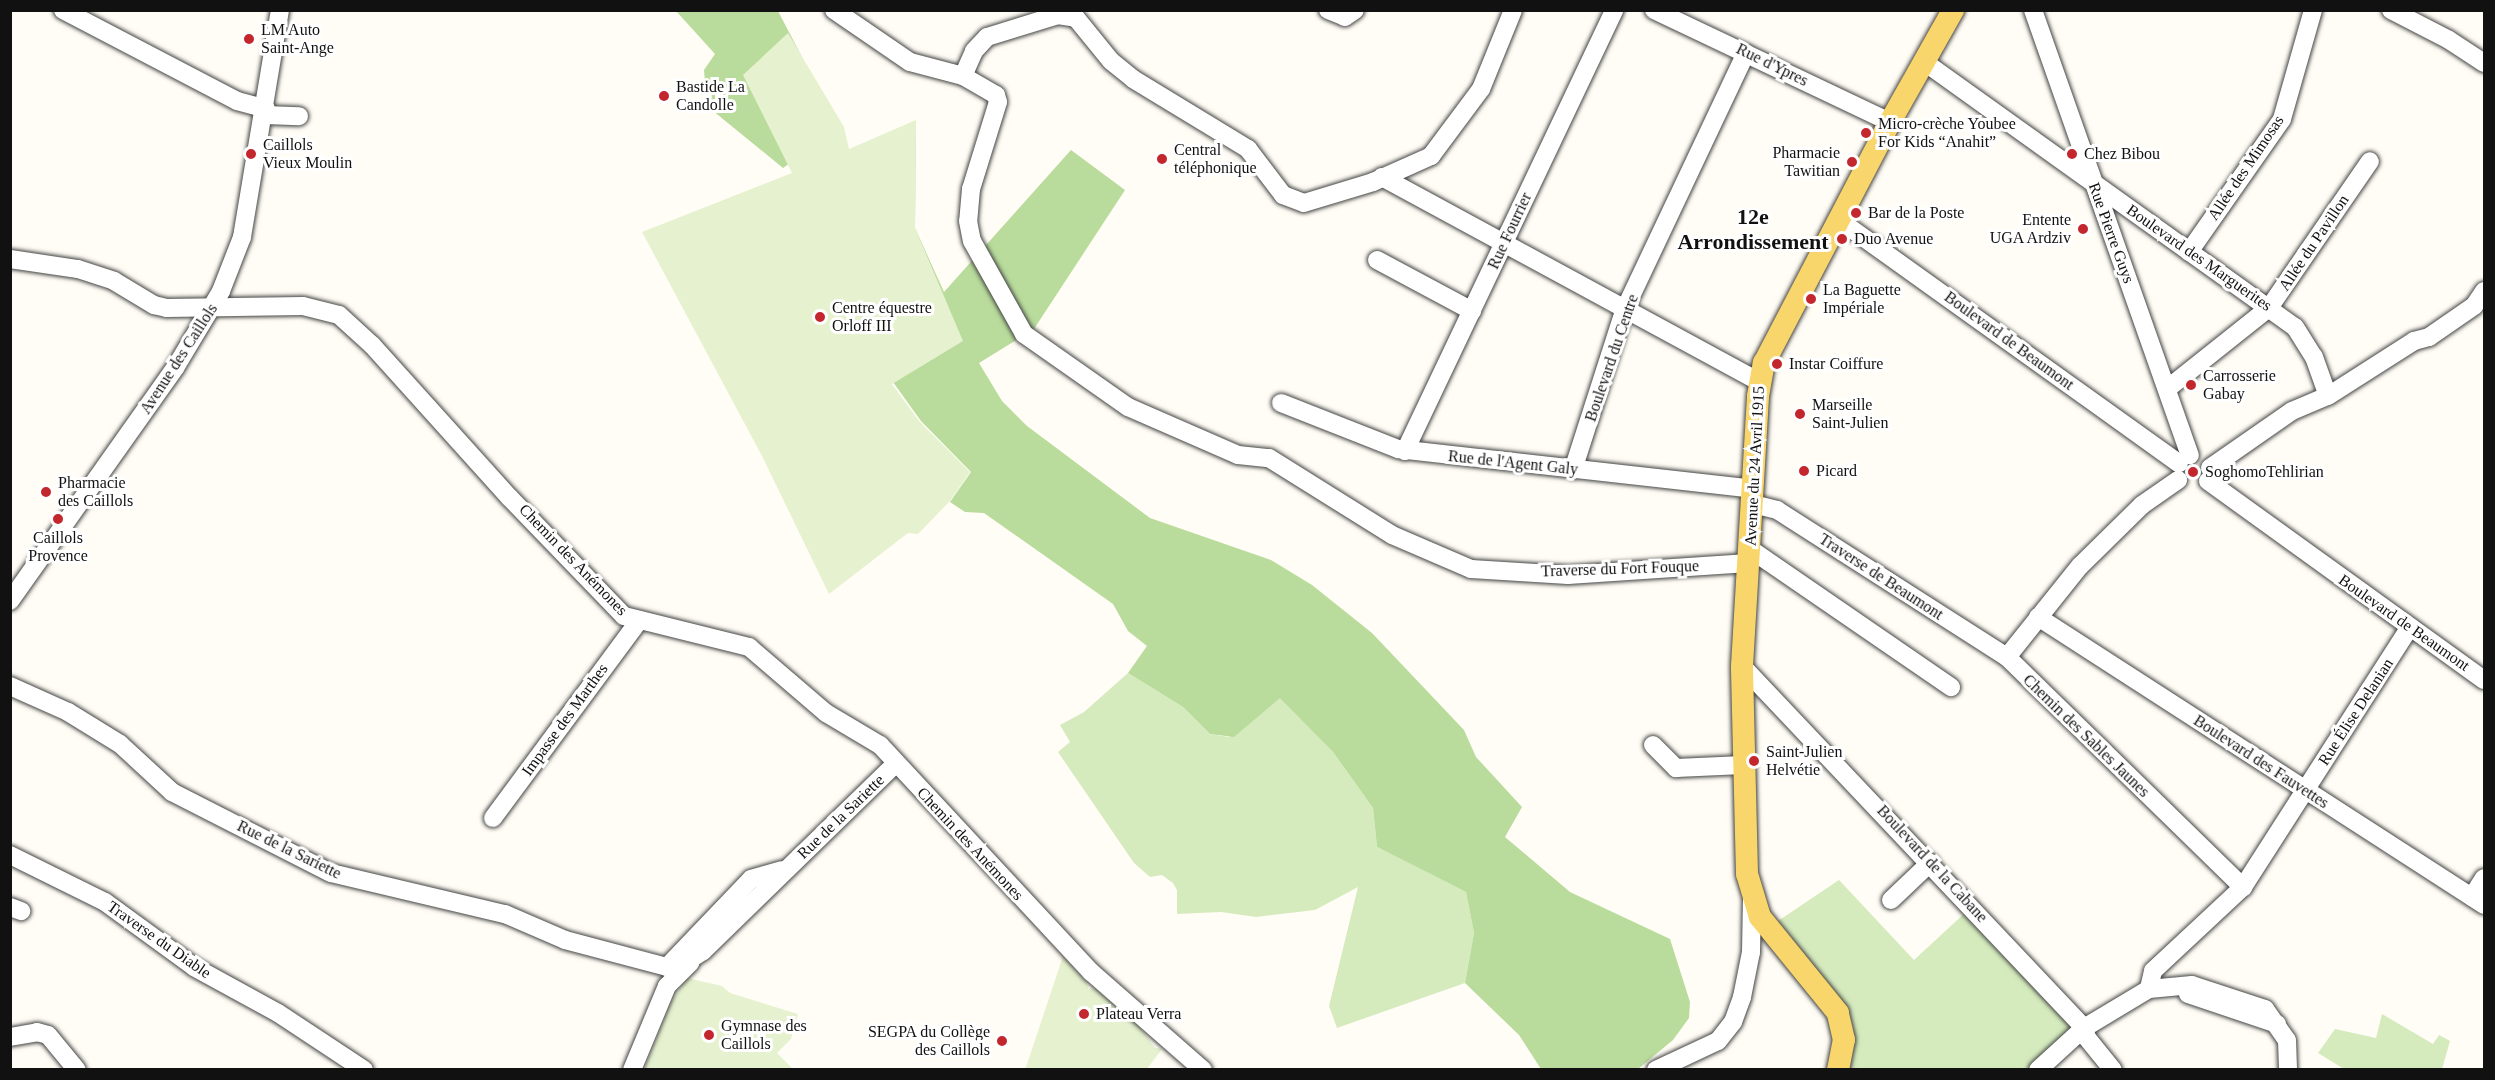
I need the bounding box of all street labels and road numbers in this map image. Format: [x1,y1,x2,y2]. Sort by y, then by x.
street label: Rue d'Ypres [1733,39,1811,91]
street label: Allée des Mimosas [2204,112,2288,224]
street label: Rue Pierre Guys [2084,180,2138,286]
street label: Rue Fourrier [1484,190,1536,272]
street label: Allée du Pavillon [2275,191,2353,295]
street label: Boulevard des Marguerites [2123,201,2275,315]
street label: Boulevard de Beaumont [1940,288,2078,394]
street label: Boulevard du Centre [1581,292,1643,424]
street label: Avenue des Caillols [136,300,222,418]
street label: Avenue du 24 Avril 1915 [1741,385,1769,547]
street label: Rue de l'Agent Galy [1447,447,1579,479]
street label: Chemin des Anémones [515,500,631,620]
street label: Traverse de Beaumont [1815,530,1947,624]
street label: Traverse du Fort Fouque [1541,557,1699,581]
street label: Boulevard de Beaumont [2335,571,2473,675]
street label: Rue Élise Delanian [2314,655,2398,769]
street label: Impasse des Marthes [518,660,612,780]
street label: Chemin des Sables Jaunes [2019,671,2153,801]
street label: Boulevard des Fauvettes [2190,711,2332,813]
street label: Rue de la Sariette [794,771,888,863]
street label: Chemin des Anémones [912,783,1028,905]
street label: Boulevard de la Cabane [1873,801,1991,927]
street label: Rue de la Sariette [234,817,344,883]
street label: Traverse du Diable [104,897,214,983]

